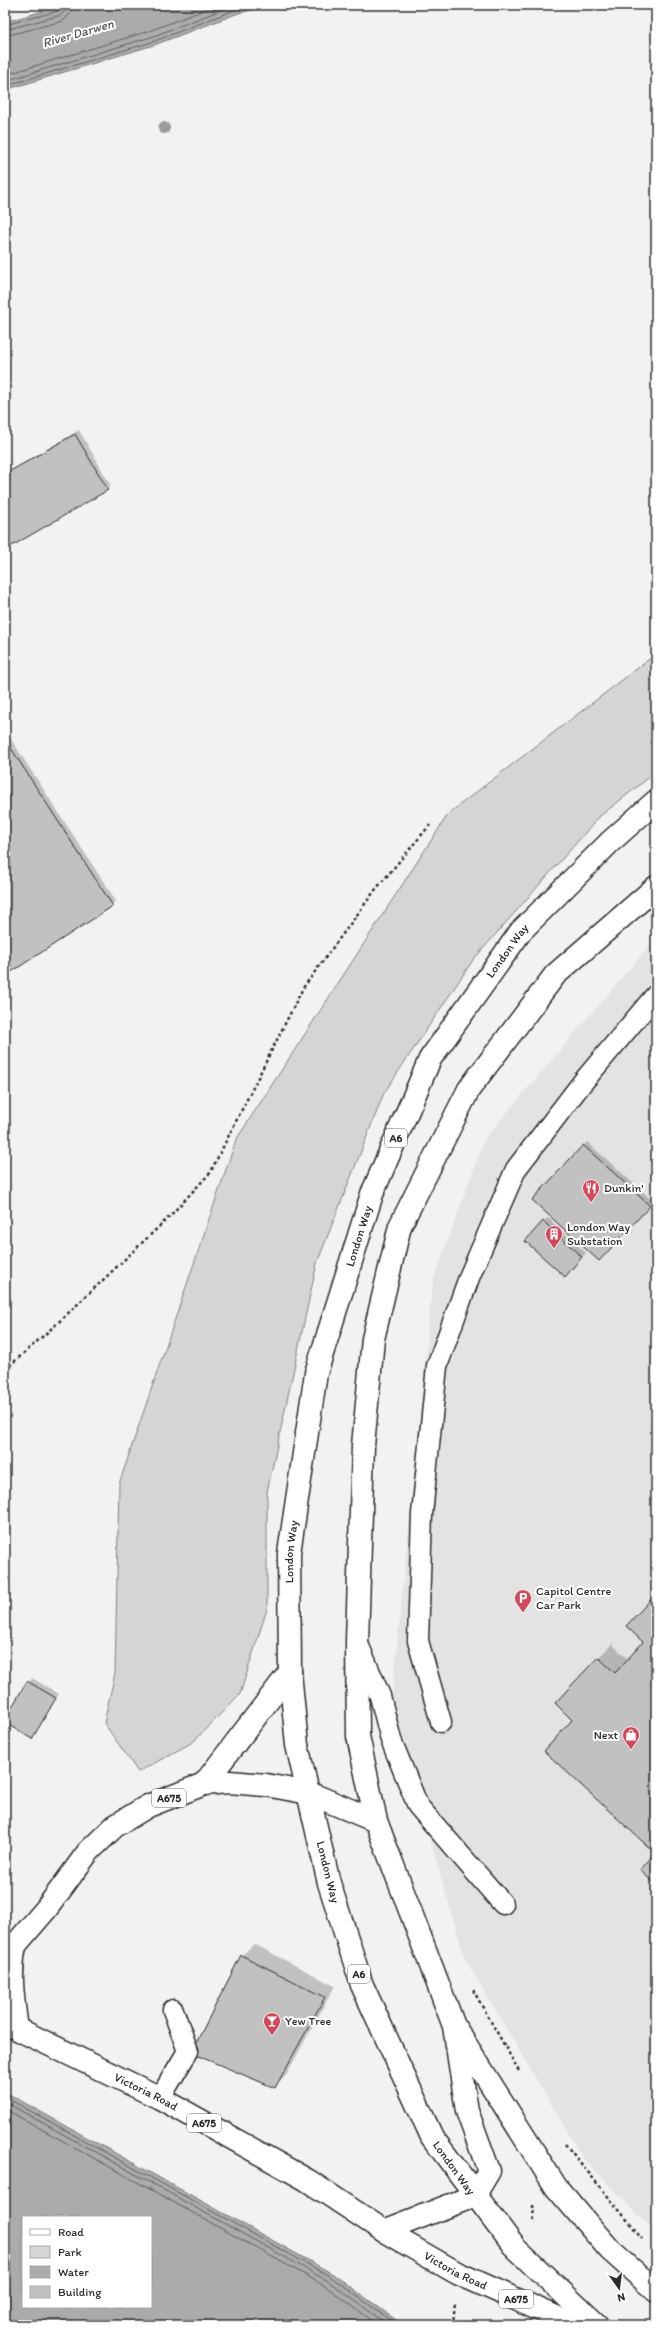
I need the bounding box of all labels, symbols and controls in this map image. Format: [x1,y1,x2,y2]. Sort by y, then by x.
water label: River Darwen [41,16,115,50]
street label: London Way [483,921,531,981]
road number: A6 [385,1129,407,1147]
restaurant icon: Dunkin' [581,1178,601,1203]
place label: Dunkin' [604,1181,644,1195]
street label: London Way [343,1204,375,1268]
place label: London Way Substation [567,1220,630,1248]
building icon: London Way Substation [544,1224,564,1249]
street label: London Way [282,1519,301,1583]
place label: Capitol Centre Car Park [536,1584,612,1612]
parking icon: Capitol Centre Car Park [513,1588,533,1613]
shop icon: Next [621,1725,641,1750]
place label: Next [594,1728,618,1742]
road number: A675 [152,1789,186,1807]
street label: London Way [314,1840,343,1905]
road number: A6 [348,1965,370,1983]
bar icon: Yew Tree [262,2011,282,2036]
place label: Yew Tree [285,2014,331,2028]
street label: Victoria Road [112,2070,181,2114]
road number: A675 [187,2114,221,2132]
street label: London Way [430,2138,478,2198]
legend [22,2216,152,2308]
text: Road [58,2225,84,2239]
text: Park [58,2245,82,2259]
street label: Victoria Road [422,2249,490,2293]
text: Water [58,2265,89,2279]
north arrow [599,2268,639,2308]
text: Building [58,2285,102,2299]
road number: A675 [499,2290,533,2308]
text: N [616,2290,626,2304]

